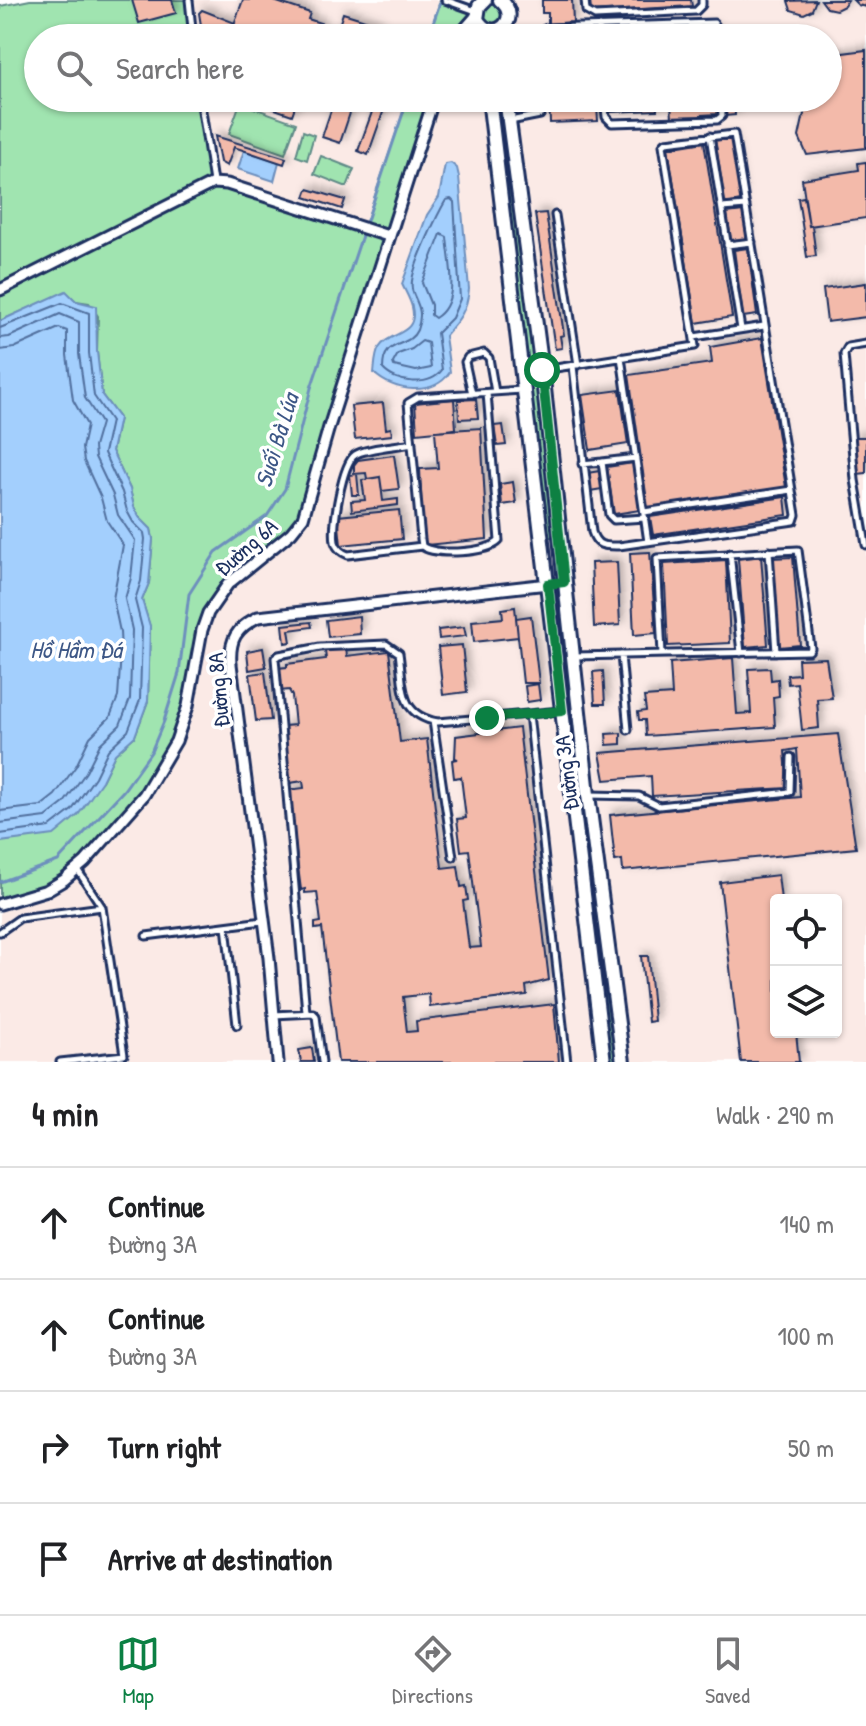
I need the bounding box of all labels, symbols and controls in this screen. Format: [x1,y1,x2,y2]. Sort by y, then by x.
search box [24,24,842,112]
icon: search [52,46,96,90]
text: Search here [116,48,244,88]
route start [524,352,560,388]
water label: Suối Bà Lúa [247,387,306,491]
street label: Đường 6A [208,511,284,583]
water label: Hồ Hầm Đá [30,633,124,665]
street label: Đường 8A [200,651,236,729]
route end [469,700,505,736]
street label: Đường 3A [547,734,585,812]
map controls [770,894,842,1038]
button: locate [770,894,842,966]
button: layers [770,966,842,1038]
text: 4 min [32,1091,99,1137]
text: Walk · 290 m [716,1097,834,1132]
text: Continue [108,1186,205,1226]
icon: ahead [32,1201,76,1245]
text: 140 m [780,1206,834,1241]
text: Đường 3A [108,1226,197,1261]
text: Continue [108,1298,205,1338]
icon: ahead [32,1313,76,1357]
text: 100 m [778,1318,834,1353]
text: Đường 3A [108,1338,197,1373]
icon: right [32,1425,76,1469]
text: Turn right [108,1427,221,1467]
text: 50 m [788,1430,834,1465]
icon: arrive [32,1537,76,1581]
text: Arrive at destination [108,1539,333,1579]
tab: Map [116,1632,160,1710]
tab: Directions [392,1632,473,1710]
tab: Saved [705,1632,750,1710]

